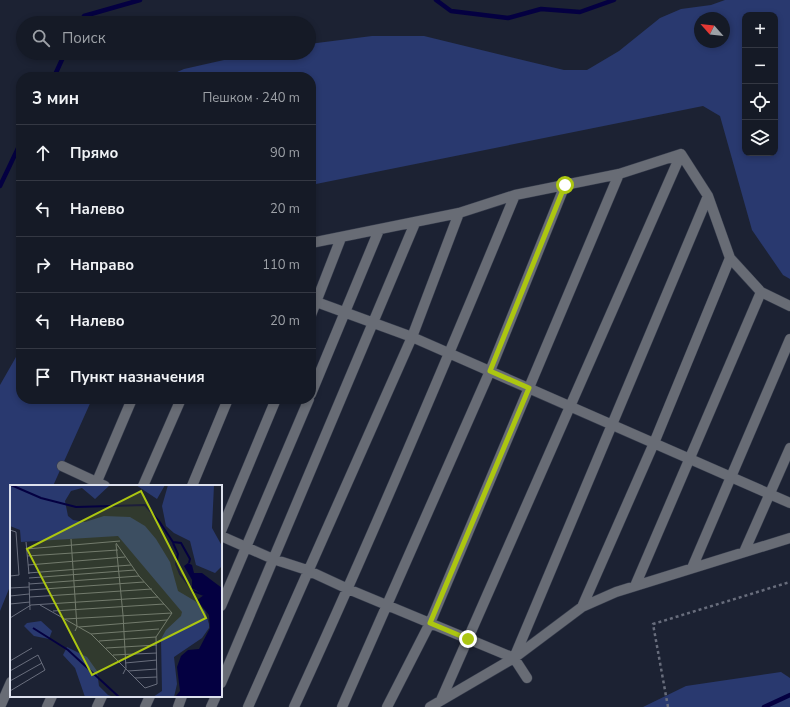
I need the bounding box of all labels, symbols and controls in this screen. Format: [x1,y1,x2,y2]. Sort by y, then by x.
north arrow [694,12,730,48]
map controls [742,12,778,156]
button: + [742,12,778,48]
search box [16,16,316,60]
icon: search [30,27,52,49]
text: Поиск [62,28,106,48]
button: − [742,48,778,84]
button: locate [742,84,778,120]
text: 3 мин [32,87,79,110]
text: Пешком · 240 m [202,89,300,107]
button: layers [742,120,778,156]
icon: ahead [32,142,54,164]
text: Прямо [70,143,118,163]
text: 90 m [270,144,300,162]
route start [556,176,574,194]
icon: left [32,198,54,220]
text: Налево [70,199,125,219]
text: 20 m [270,200,300,218]
icon: right [32,254,54,276]
text: Направо [70,255,134,275]
text: 110 m [262,256,300,274]
icon: left [32,310,54,332]
text: Налево [70,311,125,331]
text: 20 m [270,312,300,330]
icon: arrive [32,366,54,388]
text: Пункт назначения [70,367,205,387]
inset map [10,485,222,697]
route end [459,630,477,648]

